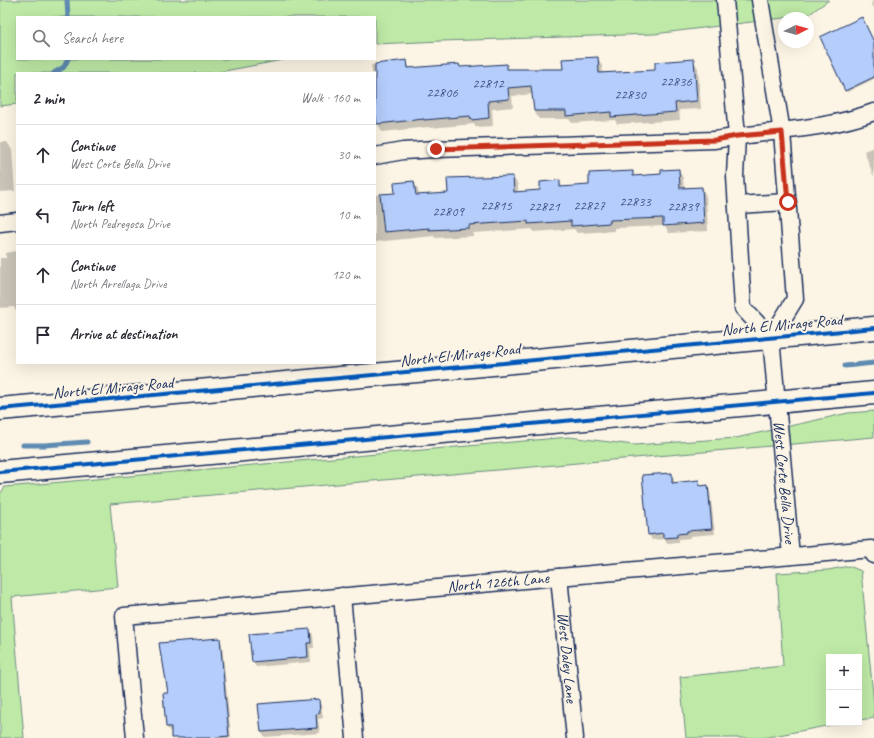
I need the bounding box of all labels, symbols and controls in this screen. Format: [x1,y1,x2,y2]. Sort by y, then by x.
north arrow [778,12,814,48]
search box [16,16,376,60]
icon: search [30,27,52,49]
text: Search here [62,29,123,48]
house number: 22836 [660,73,692,90]
house number: 22812 [472,75,505,92]
house number: 22806 [426,84,458,101]
house number: 22830 [614,86,647,103]
text: 2 min [32,88,65,109]
text: Walk · 160 m [301,90,360,106]
text: Continue [70,137,115,156]
route end [427,140,445,158]
icon: ahead [32,144,54,166]
text: 30 m [338,147,360,163]
text: West Corte Bella Drive [70,156,170,172]
house number: 22833 [619,193,652,210]
route start [779,193,797,211]
text: Turn left [70,197,113,216]
house number: 22815 [480,197,512,214]
house number: 22827 [573,197,605,214]
house number: 22821 [528,198,560,215]
house number: 22839 [667,198,700,215]
house number: 22809 [432,203,465,220]
icon: left [32,204,54,226]
text: 10 m [338,207,360,223]
text: North Pedregosa Drive [70,216,170,232]
text: Continue [70,257,115,276]
icon: ahead [32,264,54,286]
text: 120 m [332,267,360,283]
text: North Arrellaga Drive [70,276,166,292]
street label: North El Mirage Road [721,310,846,340]
icon: arrive [32,324,54,346]
text: Arrive at destination [70,325,177,344]
street label: North El Mirage Road [399,338,524,371]
street label: North El Mirage Road [52,373,177,403]
street label: West Corte Bella Drive [769,420,800,546]
street label: North 126th Lane [446,568,551,597]
street label: West Daley Lane [553,611,582,706]
map controls [826,654,862,726]
button: + [826,654,862,690]
button: − [826,690,862,726]

